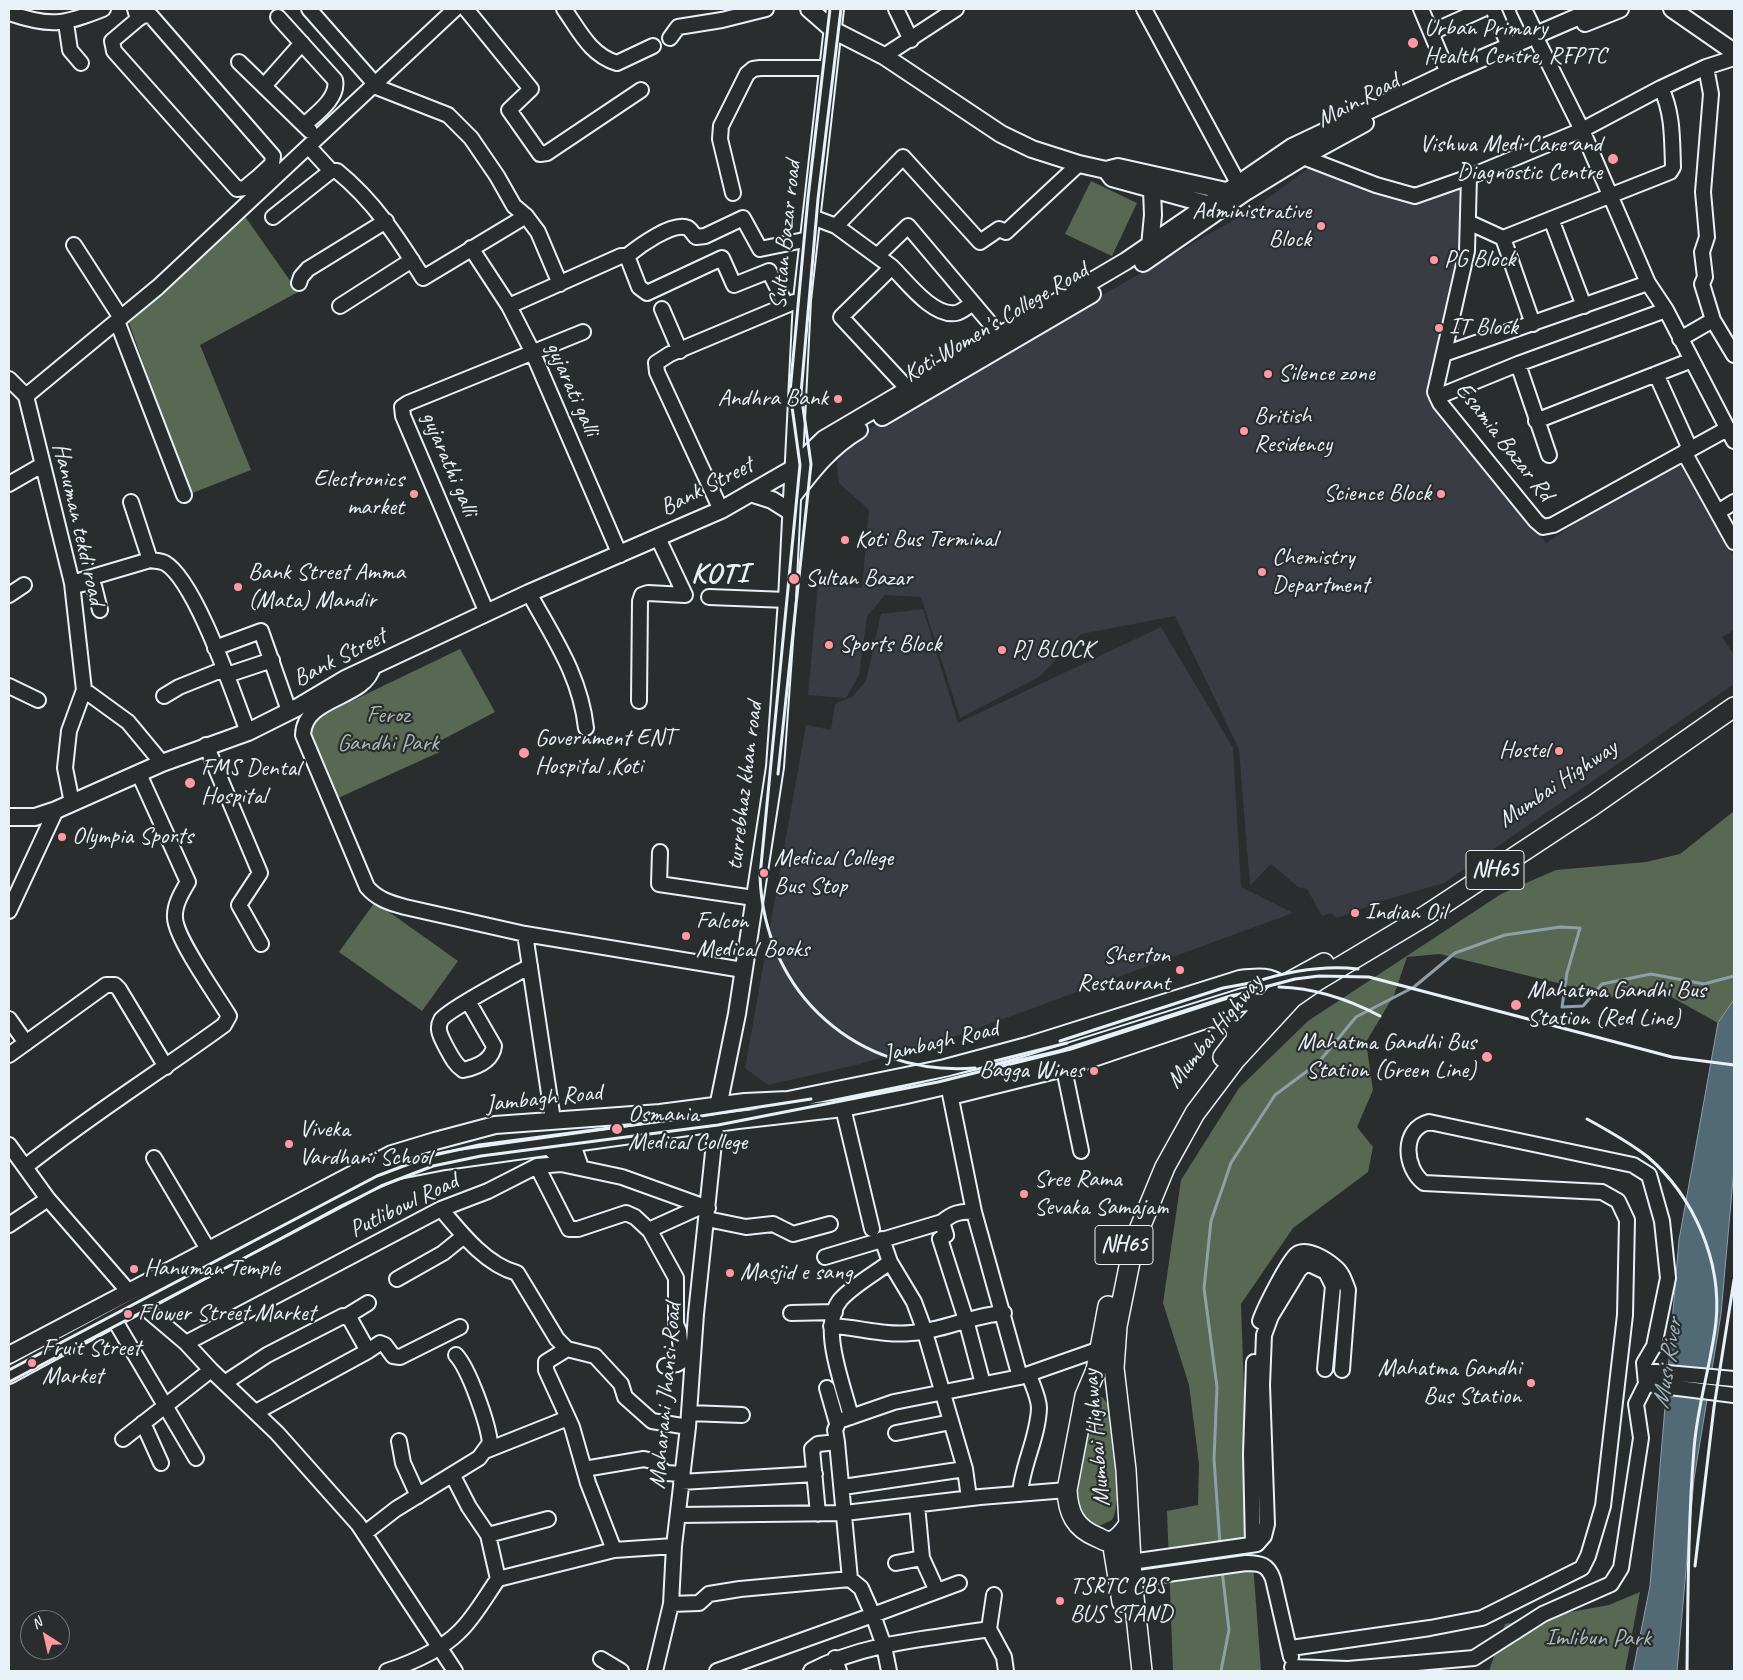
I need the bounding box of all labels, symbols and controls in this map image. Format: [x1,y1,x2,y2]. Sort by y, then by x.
place label: Urban Primary Health Centre, RFPTC [1424,15,1606,71]
marker: Urban Primary Health Centre, RFPTC [1406,36,1420,50]
street label: Main Road [1312,67,1404,135]
place label: Vishwa Medi Care and Diagnostic Centre [1419,131,1602,187]
marker: Vishwa Medi Care and Diagnostic Centre [1606,152,1620,166]
street label: Sultan Bazar road [764,159,808,311]
place label: Administrative Block [1192,198,1311,254]
marker: Administrative Block [1315,220,1327,232]
place label: PG Block [1444,246,1515,274]
marker: PG Block [1428,254,1440,266]
street label: Koti Women's College Road [899,257,1093,389]
place label: IT Block [1449,314,1518,342]
marker: IT Block [1433,322,1445,334]
street label: gujarati galli [538,337,606,441]
place label: Silence zone [1278,360,1374,388]
marker: Silence zone [1262,368,1274,380]
street label: Esamia Bazar Rd [1449,377,1559,507]
place label: Andhra Bank [718,385,828,413]
marker: Andhra Bank [832,393,844,405]
place label: British Residency [1254,403,1332,459]
street label: gujarathi galli [414,407,484,521]
marker: British Residency [1238,425,1250,437]
street label: Hanuman tekdi road [45,440,111,608]
street label: Bank Street [656,451,758,523]
place label: Electronics market [314,466,404,522]
place label: Science Block [1323,480,1431,508]
marker: Electronics market [408,488,420,500]
marker: Science Block [1435,488,1447,500]
place label: Koti Bus Terminal [855,526,997,554]
marker: Koti Bus Terminal [839,534,851,546]
place label: Chemistry Department [1272,544,1369,600]
district label: KOTI [691,557,749,591]
place label: Bank Street Amma (Mata) Mandir [248,559,405,615]
place label: Sultan Bazar [805,565,912,593]
marker: Chemistry Department [1256,566,1268,578]
marker: Sultan Bazar [787,572,801,586]
marker: Bank Street Amma (Mata) Mandir [232,581,244,593]
street label: Bank Street [289,622,391,694]
place label: Sports Block [839,631,941,659]
place label: PJ BLOCK [1012,636,1094,664]
marker: Sports Block [823,639,835,651]
marker: PJ BLOCK [996,644,1008,656]
street label: turrebhaz khan road [720,700,770,872]
park label: Feroz Gandhi Park [337,702,439,758]
place label: Government ENT Hospital ,Koti [535,725,674,781]
street label: Mumbai Highway [1493,734,1623,834]
place label: Hostel [1499,737,1549,765]
marker: Hostel [1553,745,1565,757]
marker: Government ENT Hospital ,Koti [517,746,531,760]
place label: FMS Dental Hospital [201,755,300,811]
marker: FMS Dental Hospital [183,776,197,790]
place label: Olympia Sports [72,823,193,851]
marker: Olympia Sports [56,831,68,843]
place label: Medical College Bus Stop [774,845,893,901]
road number: NH65 [1466,850,1524,890]
marker: Medical College Bus Stop [758,867,770,879]
place label: Indian Oil [1365,899,1446,927]
marker: Indian Oil [1349,907,1361,919]
place label: Falcon Medical Books [696,908,809,964]
marker: Falcon Medical Books [680,930,692,942]
place label: Sherton Restaurant [1077,942,1170,998]
marker: Sherton Restaurant [1174,964,1186,976]
street label: Mumbai Highway [1161,969,1269,1095]
place label: Mahatma Gandhi Bus Station (Red Line) [1527,977,1706,1033]
marker: Mahatma Gandhi Bus Station (Red Line) [1509,998,1523,1012]
street label: Jambagh Road [881,1015,1001,1069]
place label: Mahatma Gandhi Bus Station (Green Line) [1297,1029,1476,1085]
marker: Mahatma Gandhi Bus Station (Green Line) [1480,1050,1494,1064]
place label: Bagga Wines [979,1057,1084,1085]
marker: Bagga Wines [1088,1065,1100,1077]
street label: Jambagh Road [484,1079,604,1119]
place label: Osmania Medical College [628,1101,747,1157]
place label: Viveka Vardhani School [299,1116,431,1172]
marker: Osmania Medical College [610,1122,624,1136]
marker: Viveka Vardhani School [283,1138,295,1150]
place label: Sree Rama Sevaka Samajam [1034,1166,1168,1222]
street label: Putlibowl Road [345,1167,463,1245]
marker: Sree Rama Sevaka Samajam [1018,1188,1030,1200]
road number: NH65 [1095,1226,1153,1264]
place label: Hanuman Temple [144,1255,280,1283]
place label: Masjid e sang [740,1259,852,1287]
marker: Hanuman Temple [128,1263,140,1275]
marker: Masjid e sang [724,1267,736,1279]
place label: Flower Street Market [138,1300,316,1328]
street label: Maharani Jhansi Road [644,1302,688,1490]
marker: Flower Street Market [122,1308,134,1320]
water label: Musi River [1646,1317,1690,1411]
place label: Fruit Street Market [42,1335,141,1391]
place label: Mahatma Gandhi Bus Station [1378,1355,1521,1411]
marker: Fruit Street Market [26,1357,38,1369]
street label: Mumbai Highway [1077,1368,1117,1508]
marker: Mahatma Gandhi Bus Station [1525,1377,1537,1389]
place label: TSRTC CBS BUS STAND [1070,1573,1172,1629]
marker: TSRTC CBS BUS STAND [1054,1595,1066,1607]
north arrow [20,1610,70,1660]
text: N [28,1614,45,1633]
park label: Imlibun Park [1545,1625,1651,1653]

